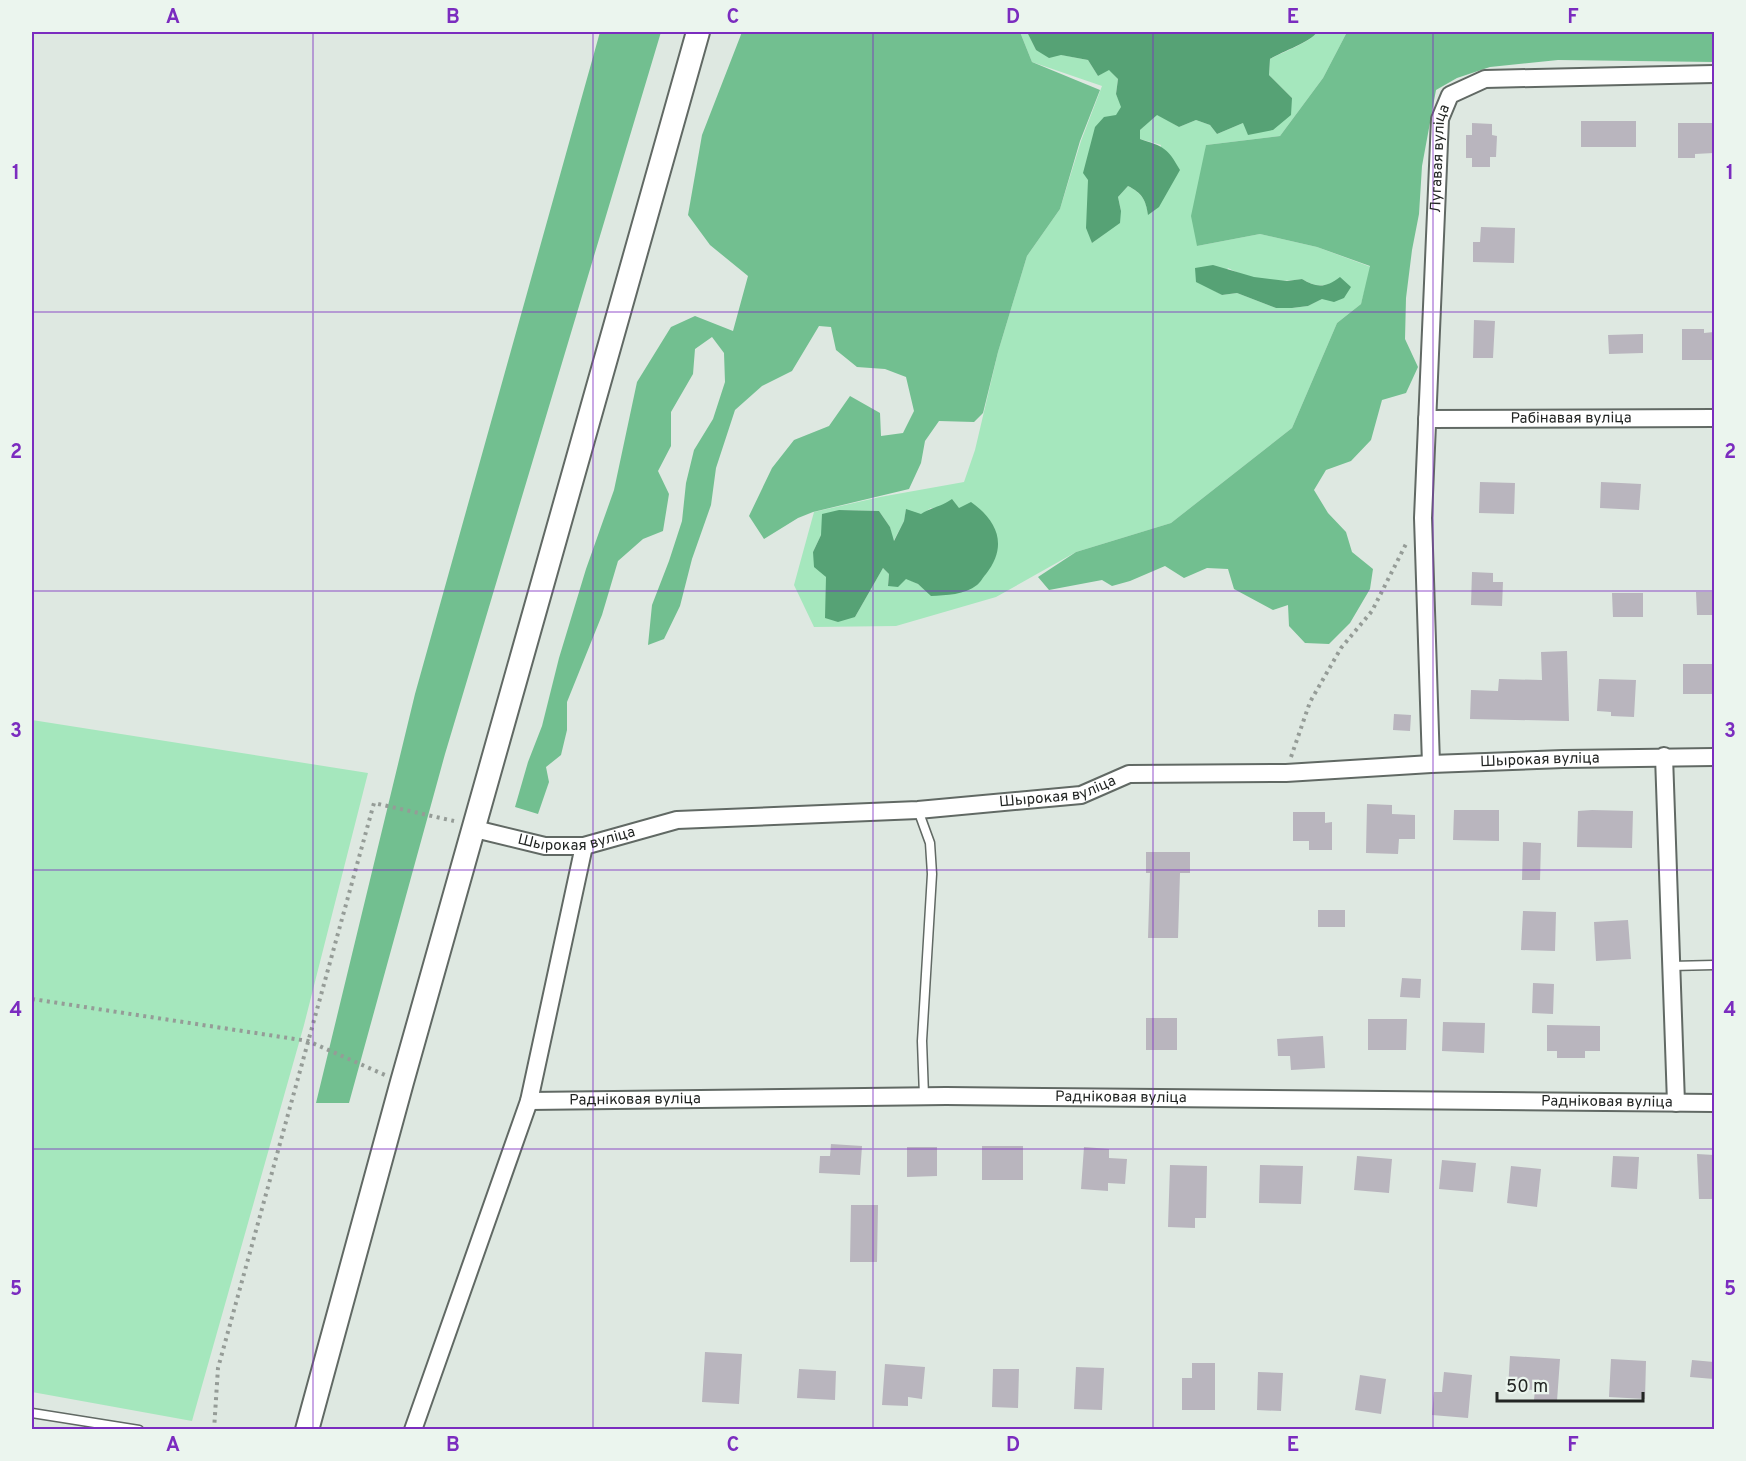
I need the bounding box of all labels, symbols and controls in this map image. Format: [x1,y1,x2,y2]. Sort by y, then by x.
text: A [166,5,180,31]
text: B [446,5,460,31]
text: C [727,5,739,31]
text: D [1006,5,1020,31]
text: E [1287,5,1299,31]
text: F [1567,5,1579,31]
street label: Лугавая вуліца [1427,102,1455,213]
text: 1 [12,161,20,187]
text: 1 [1726,161,1734,187]
street label: Рабінавая вуліца [1510,409,1632,428]
text: 2 [10,440,22,466]
text: 2 [1724,440,1736,466]
text: 3 [10,719,22,745]
text: 3 [1724,719,1736,745]
street label: Шырокая вуліца [1480,749,1600,772]
street label: Шырокая вуліца [998,771,1119,812]
street label: Шырокая вуліца [516,823,637,856]
text: 4 [10,998,22,1024]
text: 4 [1724,998,1736,1024]
street label: Радніковая вуліца [1055,1087,1187,1108]
street label: Радніковая вуліца [569,1089,701,1110]
street label: Радніковая вуліца [1541,1092,1673,1112]
text: 5 [10,1277,22,1303]
text: 5 [1724,1277,1736,1303]
scale bar [1497,1365,1642,1403]
text: 50 m [1506,1376,1548,1399]
text: A [166,1433,180,1459]
text: B [446,1433,460,1459]
text: C [727,1433,739,1459]
text: D [1006,1433,1020,1459]
text: E [1287,1433,1299,1459]
text: F [1567,1433,1579,1459]

